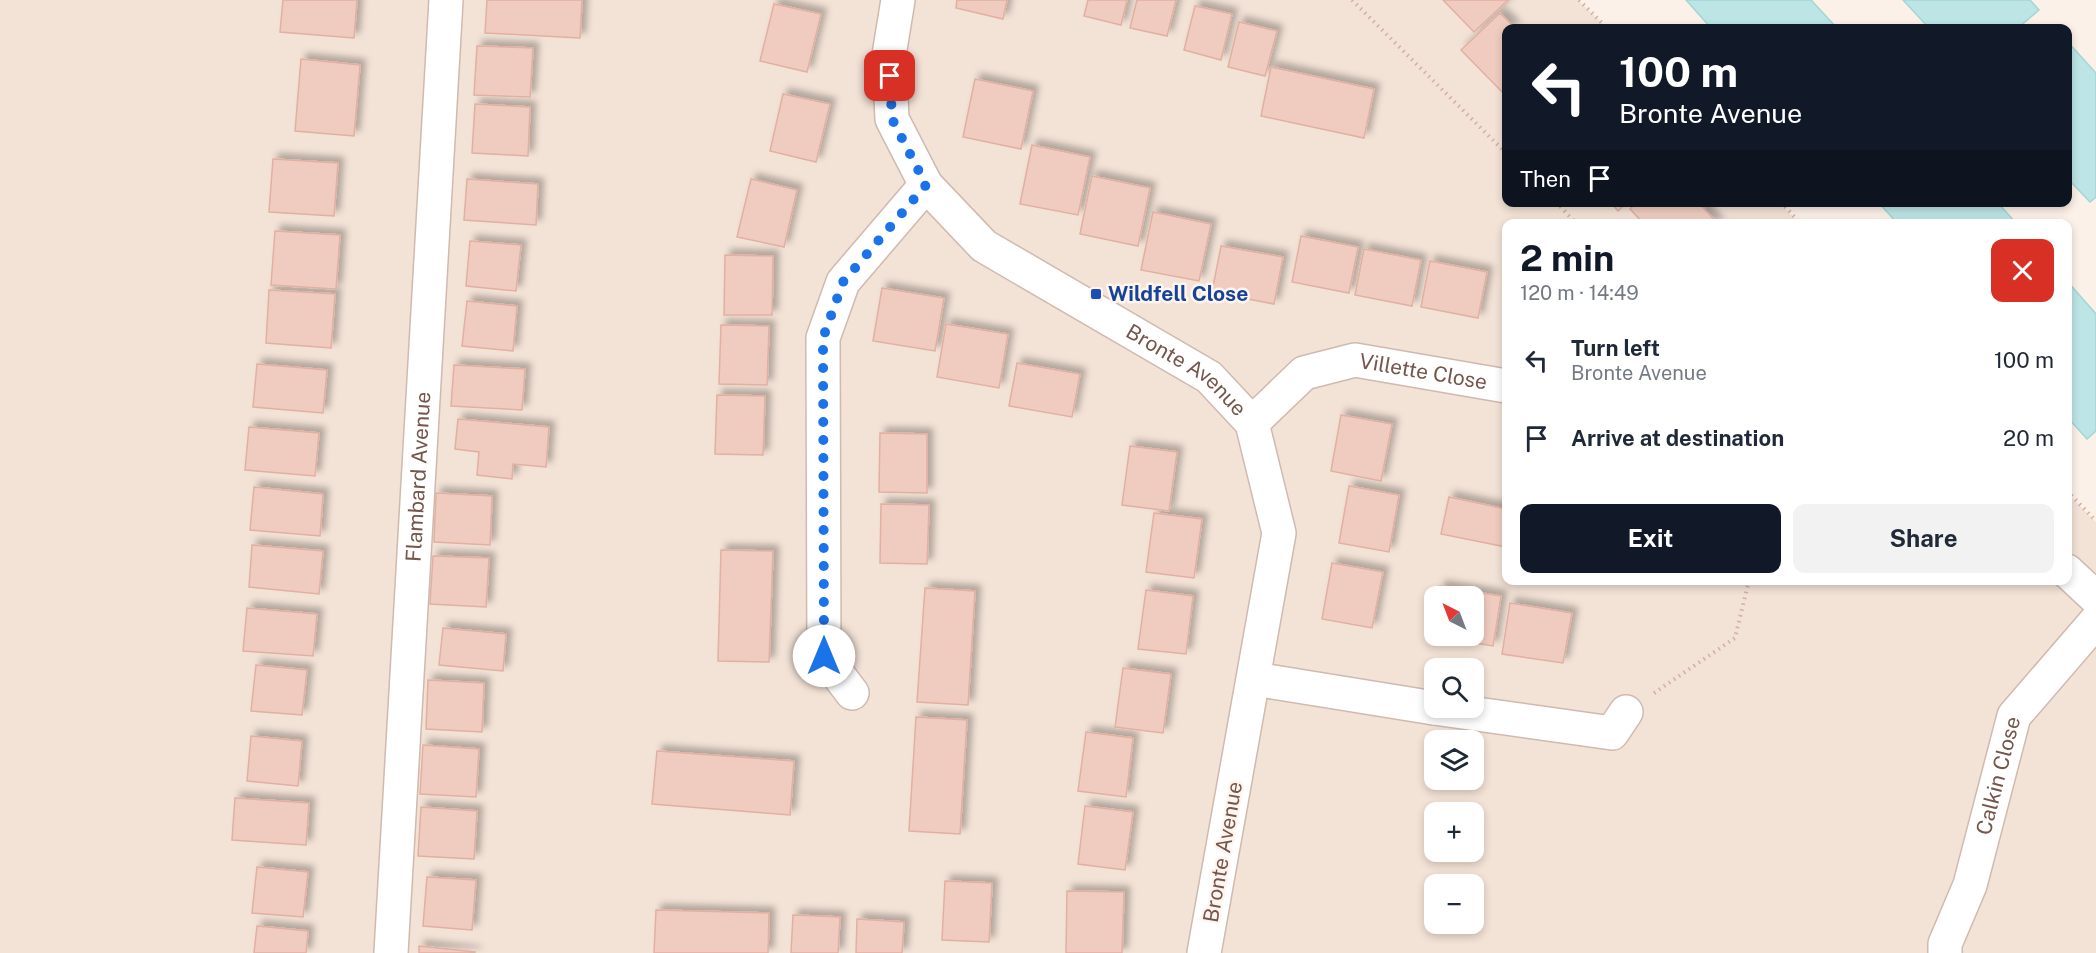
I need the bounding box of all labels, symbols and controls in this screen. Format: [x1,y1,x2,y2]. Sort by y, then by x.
text: 100 m [1619,47,1738,96]
icon: left [1520,48,1598,126]
pin [864,50,915,101]
icon: arrive [873,59,906,92]
text: Bronte Avenue [1619,97,1802,129]
icon: arrive [1583,162,1616,195]
text: Then [1520,166,1571,192]
text: 2 min [1520,237,1614,279]
button: close [1991,239,2054,302]
place label: Wildfell Close [1108,281,1248,306]
text: 120 m · 14:49 [1520,281,1639,305]
marker: Wildfell Close [1089,287,1103,301]
street label: Bronte Avenue [1122,319,1252,421]
text: Turn left [1571,335,1660,361]
icon: left [1520,344,1553,377]
text: 100 m [1994,347,2054,373]
street label: Villette Close [1357,348,1489,395]
text: Bronte Avenue [1571,361,1707,385]
street label: Flambard Avenue [401,391,435,563]
icon: arrive [1520,422,1553,455]
text: Arrive at destination [1571,425,1784,451]
text: 20 m [2003,425,2054,451]
button: Exit [1520,504,1781,573]
button: Share [1793,504,2054,573]
north arrow [1424,586,1484,646]
map controls [1424,586,1484,934]
position arrow [792,624,856,688]
button: search [1424,658,1484,718]
street label: Calkin Close [1971,714,2025,837]
button: layers [1424,730,1484,790]
street label: Bronte Avenue [1198,780,1247,924]
button: + [1424,802,1484,862]
button: − [1424,874,1484,934]

